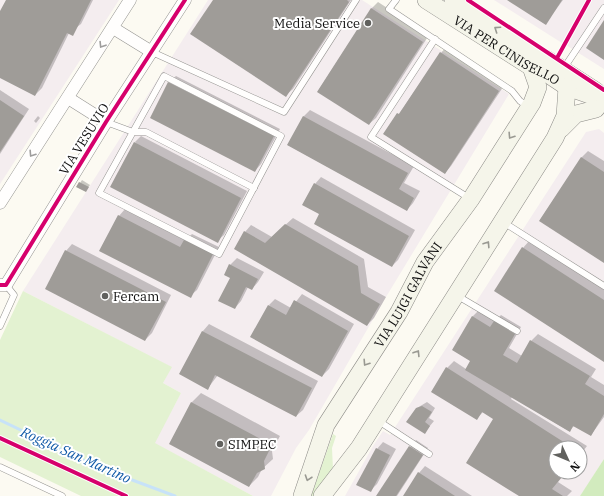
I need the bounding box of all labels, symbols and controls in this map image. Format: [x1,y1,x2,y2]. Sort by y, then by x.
street label: VIA PER CINISELLO [450,11,563,88]
place label: Media Service [274,15,360,32]
marker: Media Service [363,18,373,28]
one-way arrow [494,26,501,34]
one-way arrow [99,41,107,48]
street label: VIA VESUVIO [55,100,113,178]
one-way arrow [509,132,516,139]
one-way arrow [29,150,36,157]
street label: VIA LUIGI GALVANI [370,238,445,351]
one-way arrow [482,241,489,248]
place label: Fercam [113,288,160,305]
marker: Fercam [100,291,110,301]
one-way arrow [413,350,420,357]
one-way arrow [363,359,371,366]
water label: Roggia San Martino [17,422,134,487]
place label: SIMPEC [228,436,276,453]
marker: SIMPEC [215,439,225,449]
north arrow [548,440,588,480]
text: N [567,459,583,475]
one-way arrow [304,474,313,481]

